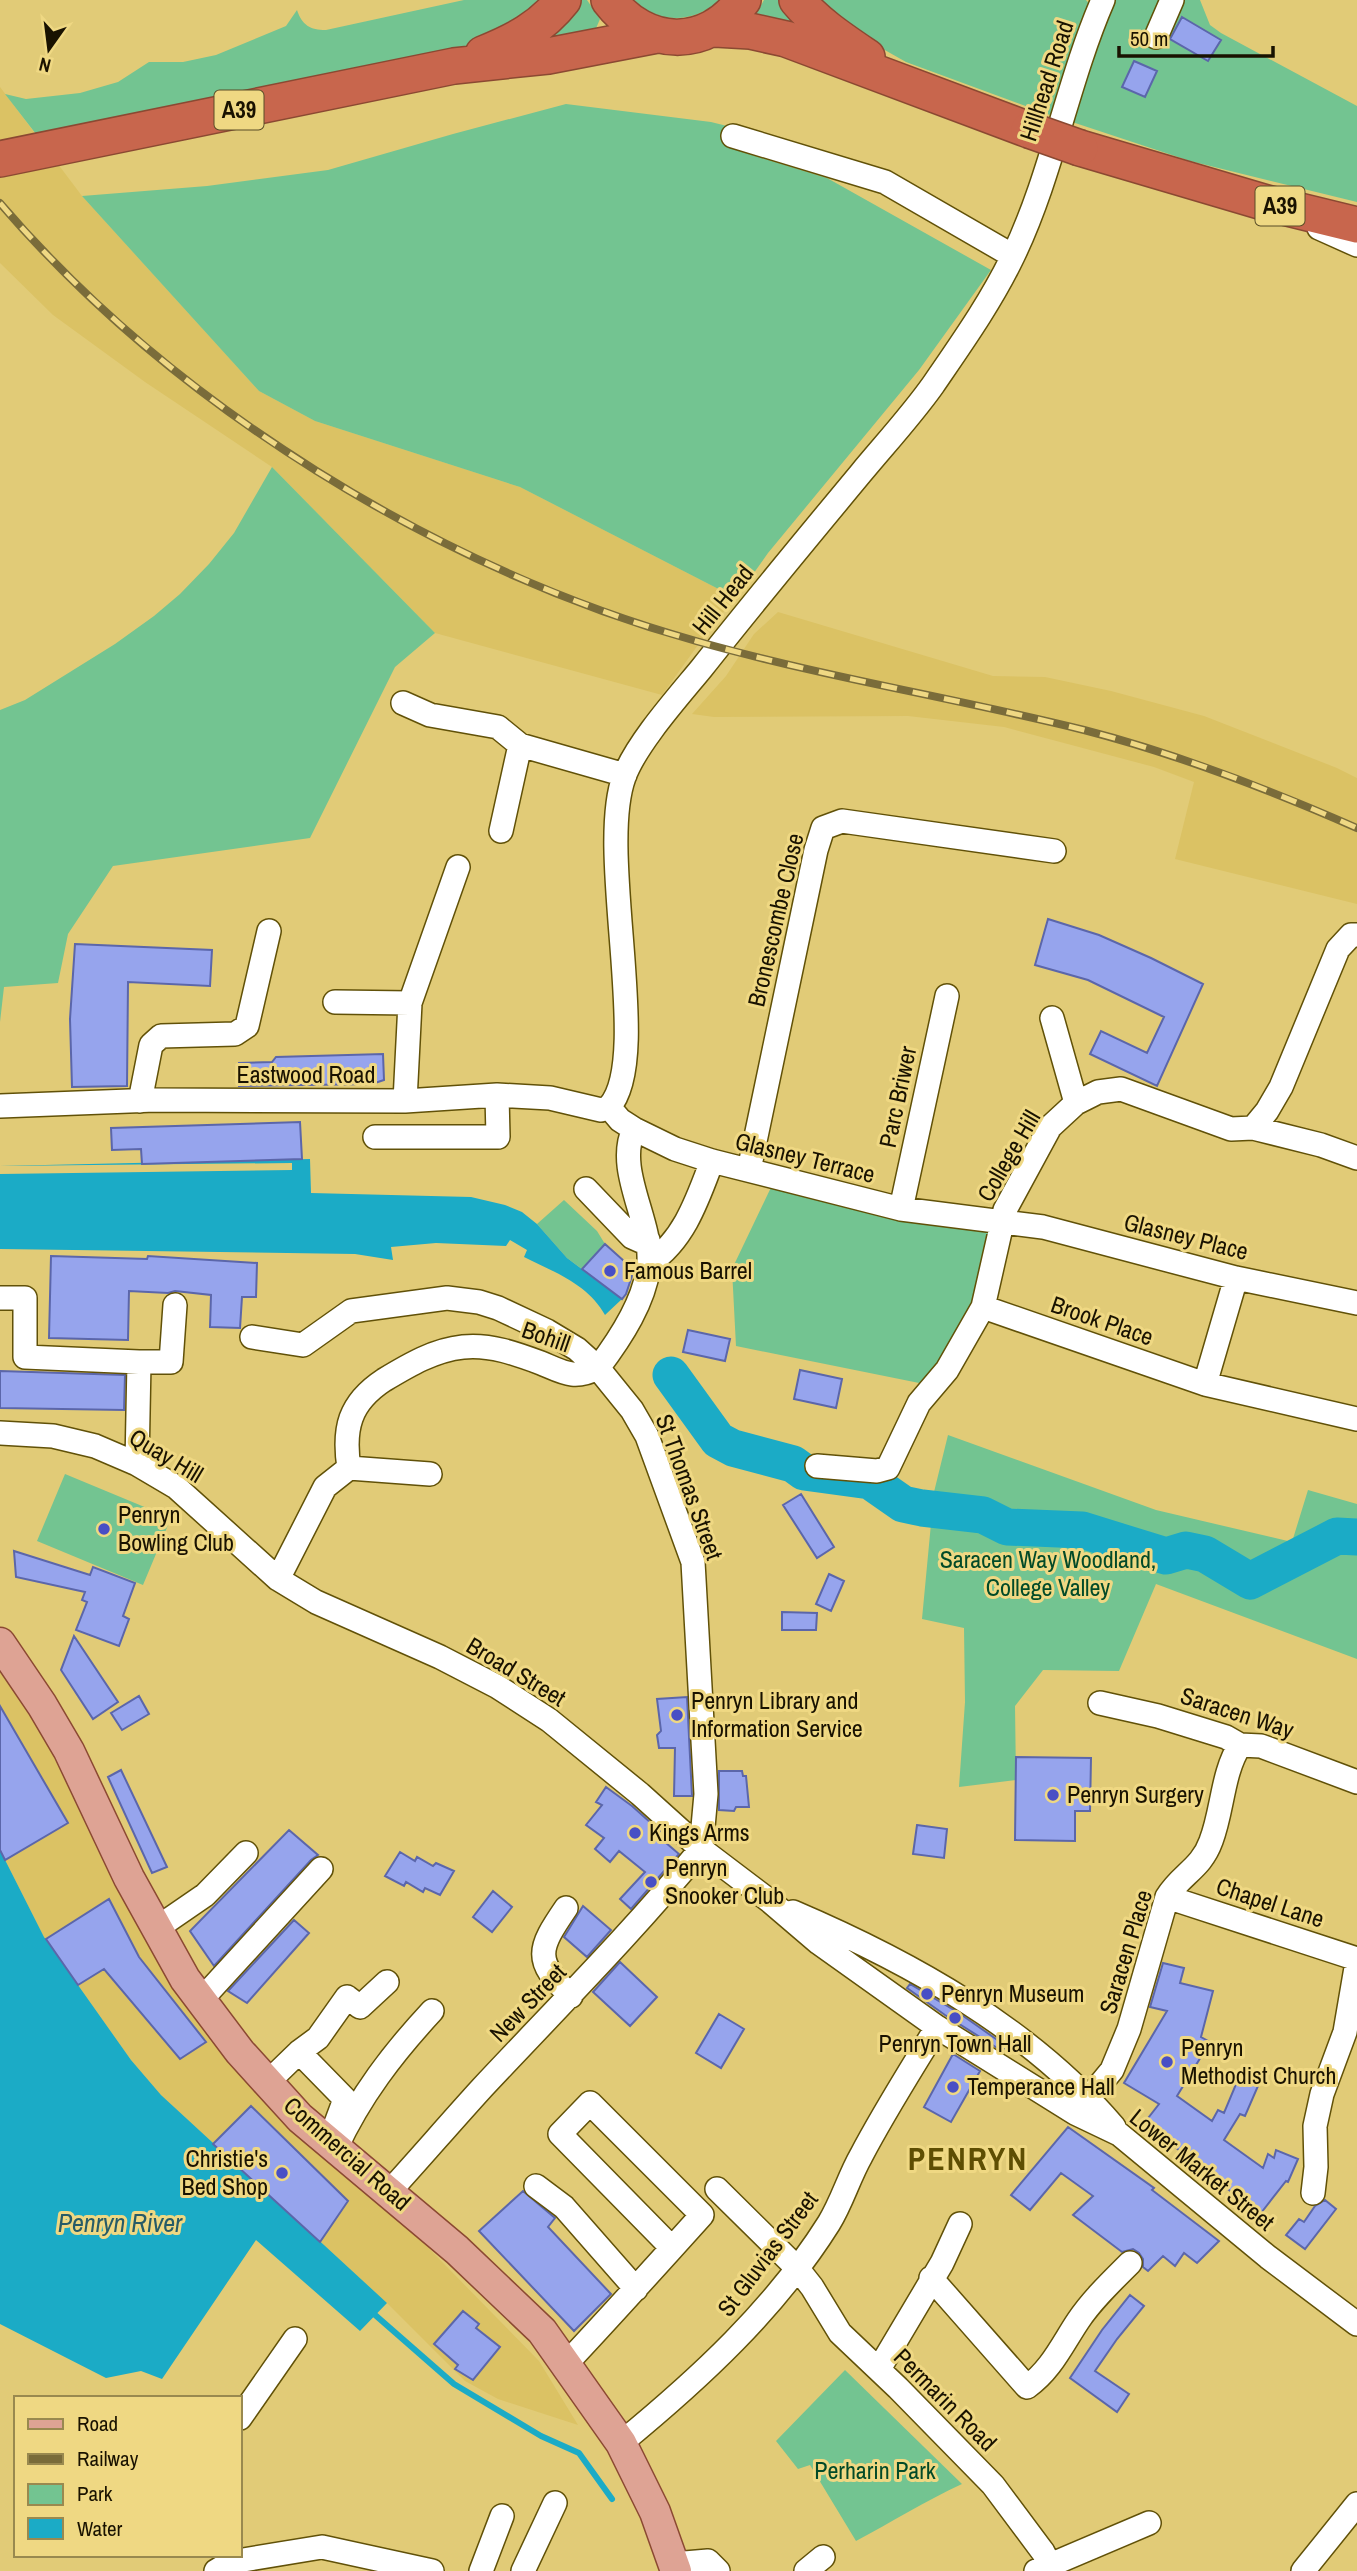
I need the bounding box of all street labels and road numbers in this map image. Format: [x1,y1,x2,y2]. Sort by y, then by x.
street label: Hillhead Road [1012,16,1081,145]
road number: A39 [215,90,264,130]
road number: A39 [1256,186,1304,226]
street label: Hill Head [684,558,760,641]
street label: Bronescombe Close [740,830,811,1010]
street label: Parc Briwer [871,1043,923,1150]
street label: Eastwood Road [237,1058,375,1090]
street label: College Hill [969,1104,1047,1207]
street label: Glasney Terrace [732,1124,878,1190]
street label: Glasney Place [1121,1205,1252,1267]
street label: Brook Place [1047,1288,1158,1352]
street label: Bohill [518,1313,575,1359]
street label: St Thomas Street [649,1409,731,1564]
street label: Quay Hill [124,1421,209,1490]
street label: Broad Street [461,1629,573,1714]
street label: Saracen Way [1177,1679,1298,1745]
street label: Chapel Lane [1212,1870,1328,1935]
street label: Saracen Place [1091,1886,1159,2018]
street label: New Street [482,1956,573,2048]
street label: Commercial Road [277,2089,418,2217]
street label: Lower Market Street [1124,2101,1282,2238]
street label: St Gluvias Street [710,2184,825,2322]
street label: Permarin Road [887,2341,1004,2458]

